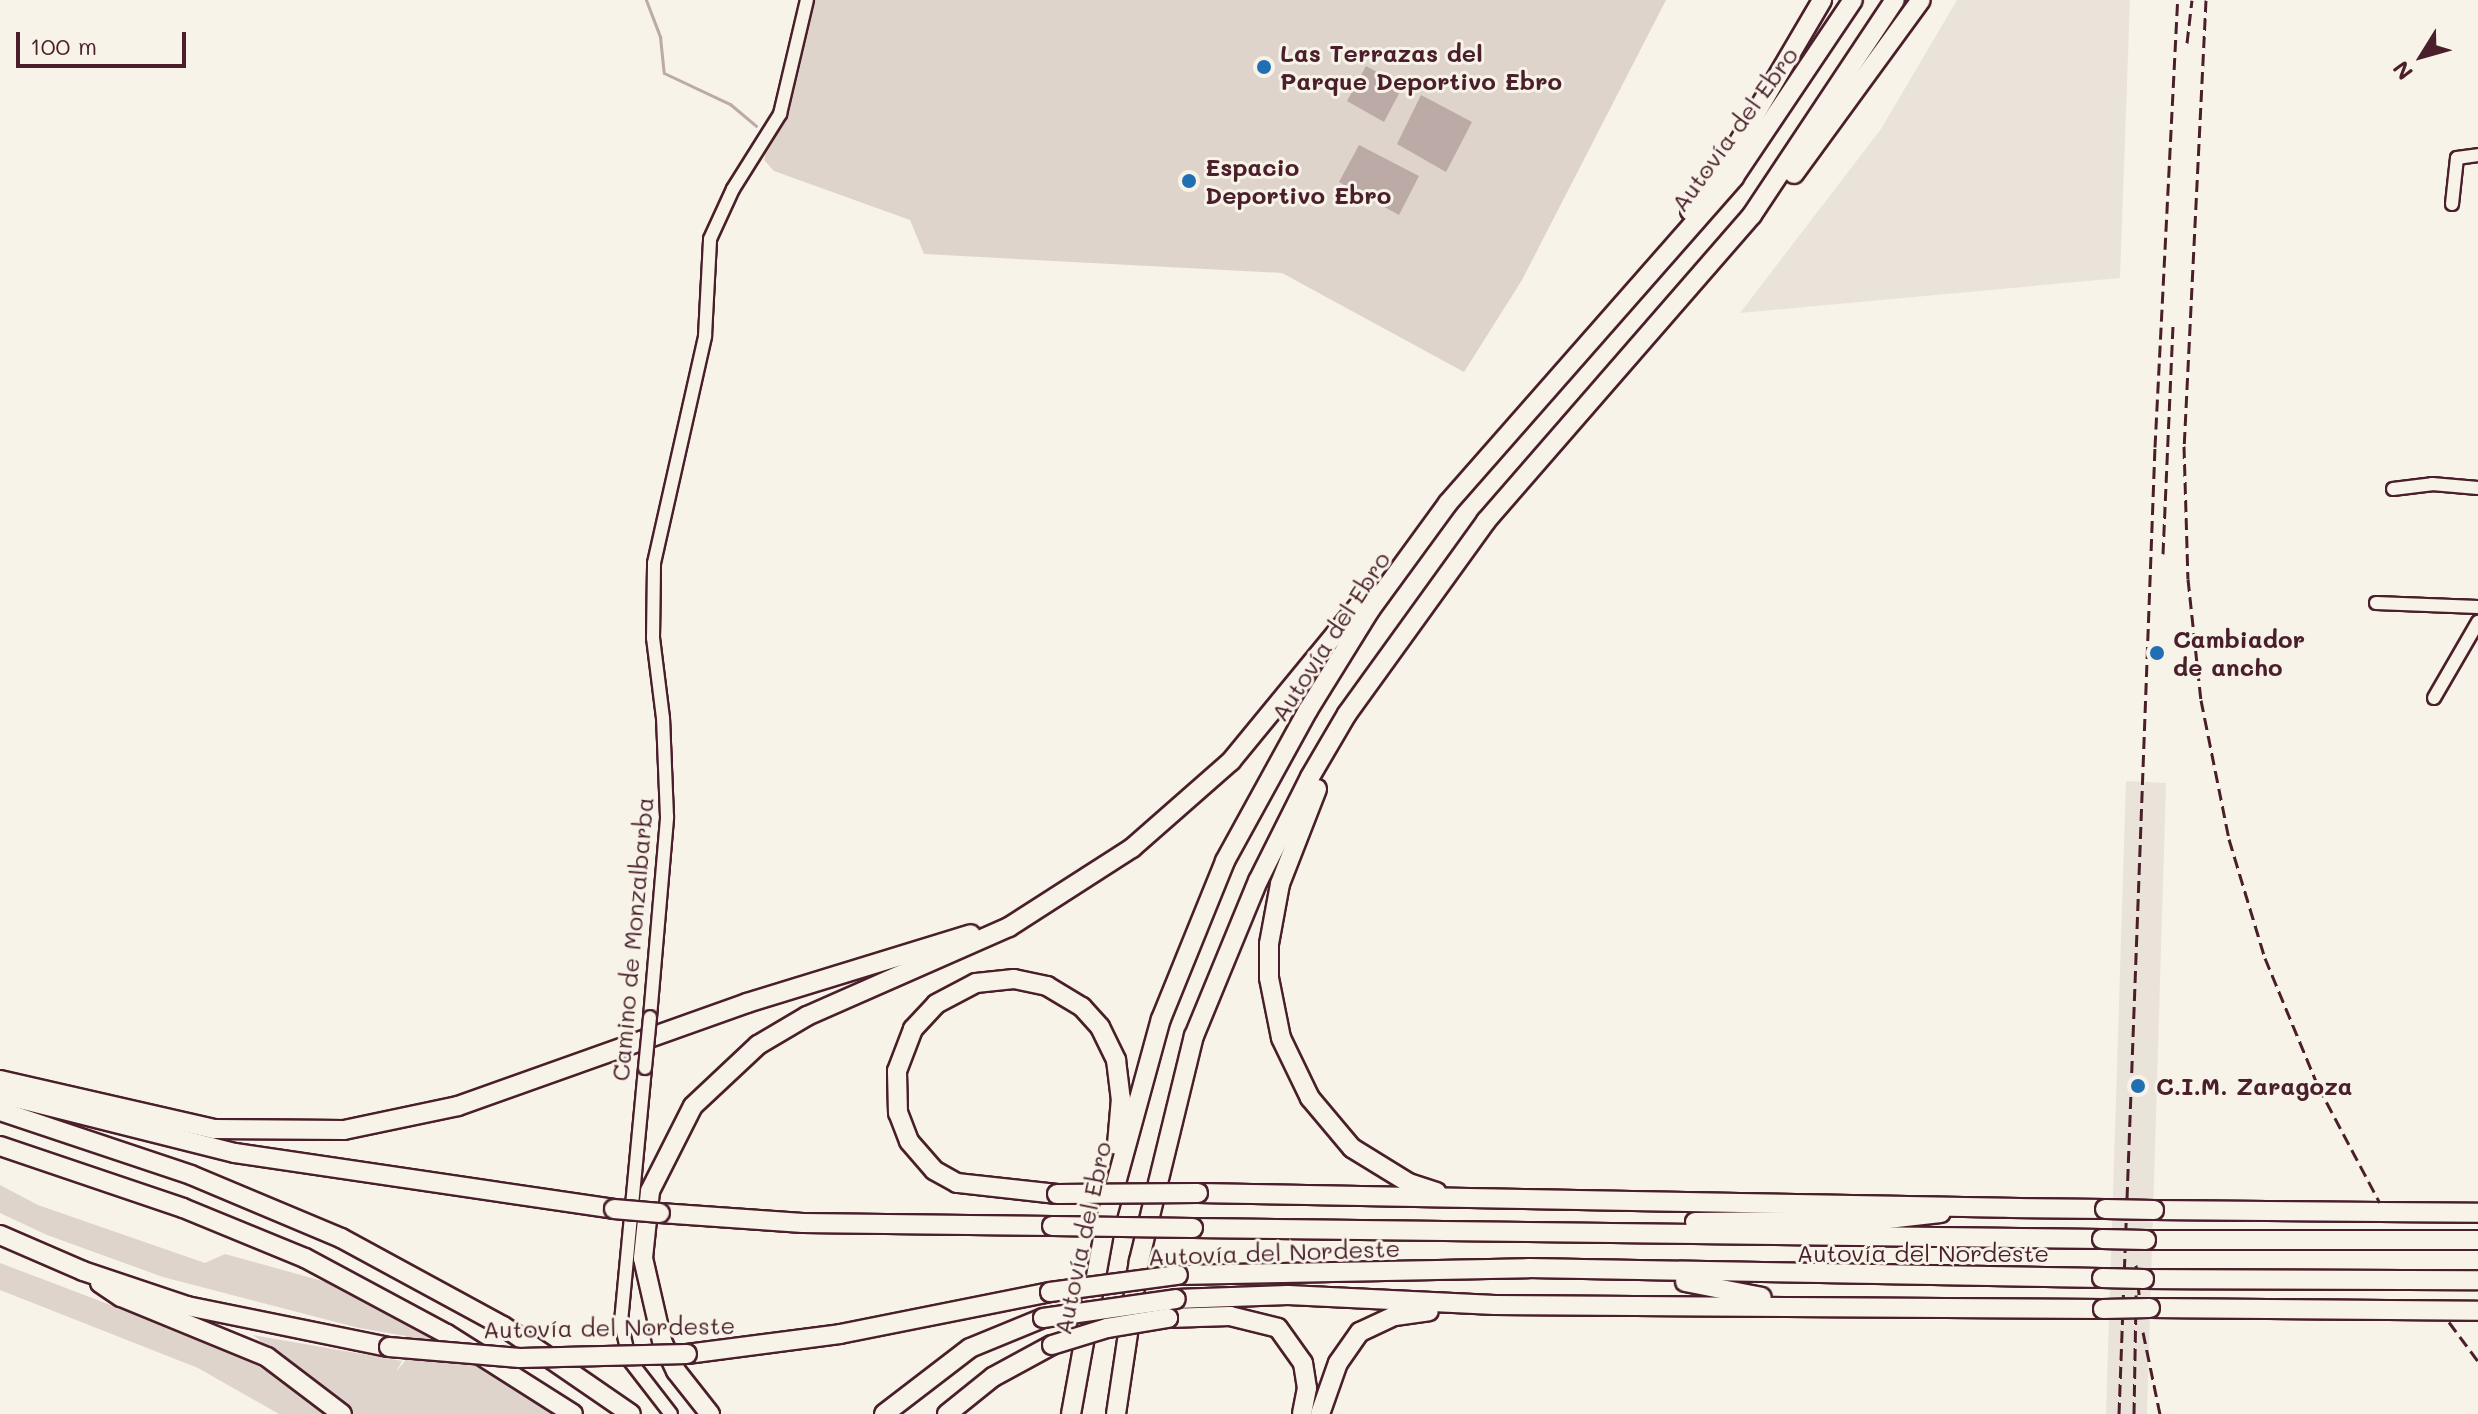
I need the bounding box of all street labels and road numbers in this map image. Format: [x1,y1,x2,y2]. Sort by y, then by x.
street label: Autovía del Ebro [1665,41,1803,217]
street label: Autovía del Ebro [1264,546,1396,726]
street label: Camino de Monzalbarba [605,796,659,1082]
street label: Autovía del Ebro [1047,1139,1117,1337]
street label: Autovía del Nordeste [1147,1233,1401,1271]
street label: Autovía del Nordeste [1797,1239,2049,1267]
street label: Autovía del Nordeste [483,1310,735,1344]

